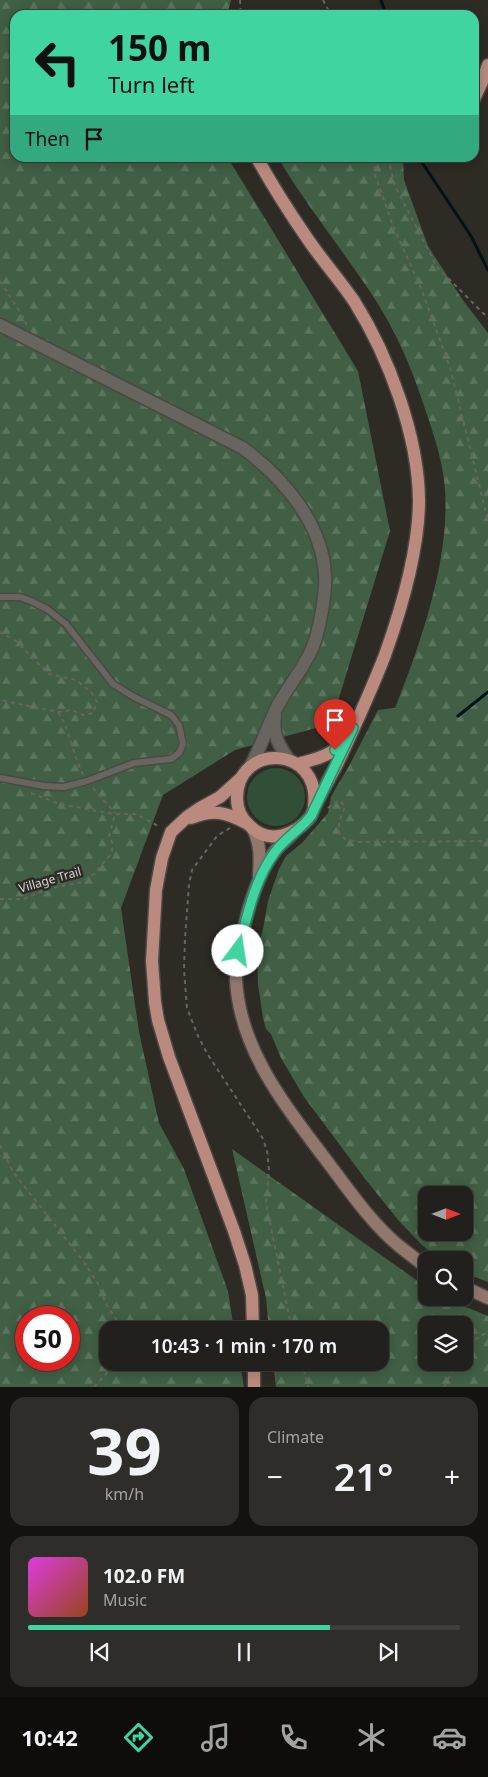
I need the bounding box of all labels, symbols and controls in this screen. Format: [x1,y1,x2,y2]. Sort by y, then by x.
text: 150 m [108,24,211,71]
icon: left [25,30,90,95]
text: Turn left [108,69,195,99]
icon: arrive [80,125,108,153]
text: Then [25,126,70,152]
pin [314,699,356,750]
icon: arrive [321,706,349,734]
street label: Village Trail [17,863,83,897]
position arrow [211,924,263,976]
north arrow [418,1186,472,1241]
map controls [418,1186,473,1371]
button: search [418,1251,473,1306]
speed limit sign: 50 [15,1306,80,1371]
button: layers [418,1316,473,1371]
text: 10:43 · 1 min · 170 m [151,1333,337,1359]
text: 39 [87,1406,162,1494]
text: Climate [267,1426,324,1448]
text: 21° [334,1450,393,1502]
text: − [267,1457,283,1495]
text: + [444,1457,460,1495]
text: km/h [105,1483,144,1505]
text: 102.0 FM [103,1563,185,1589]
text: Music [103,1589,147,1611]
icon: previous [86,1638,114,1666]
icon: pause [230,1638,258,1666]
icon: next [374,1638,402,1666]
icon: directions [121,1720,156,1755]
icon: music [198,1720,233,1755]
icon: phone [276,1720,311,1755]
icon: climate [354,1720,389,1755]
icon: car [432,1720,467,1755]
text: 10:42 [21,1722,78,1752]

